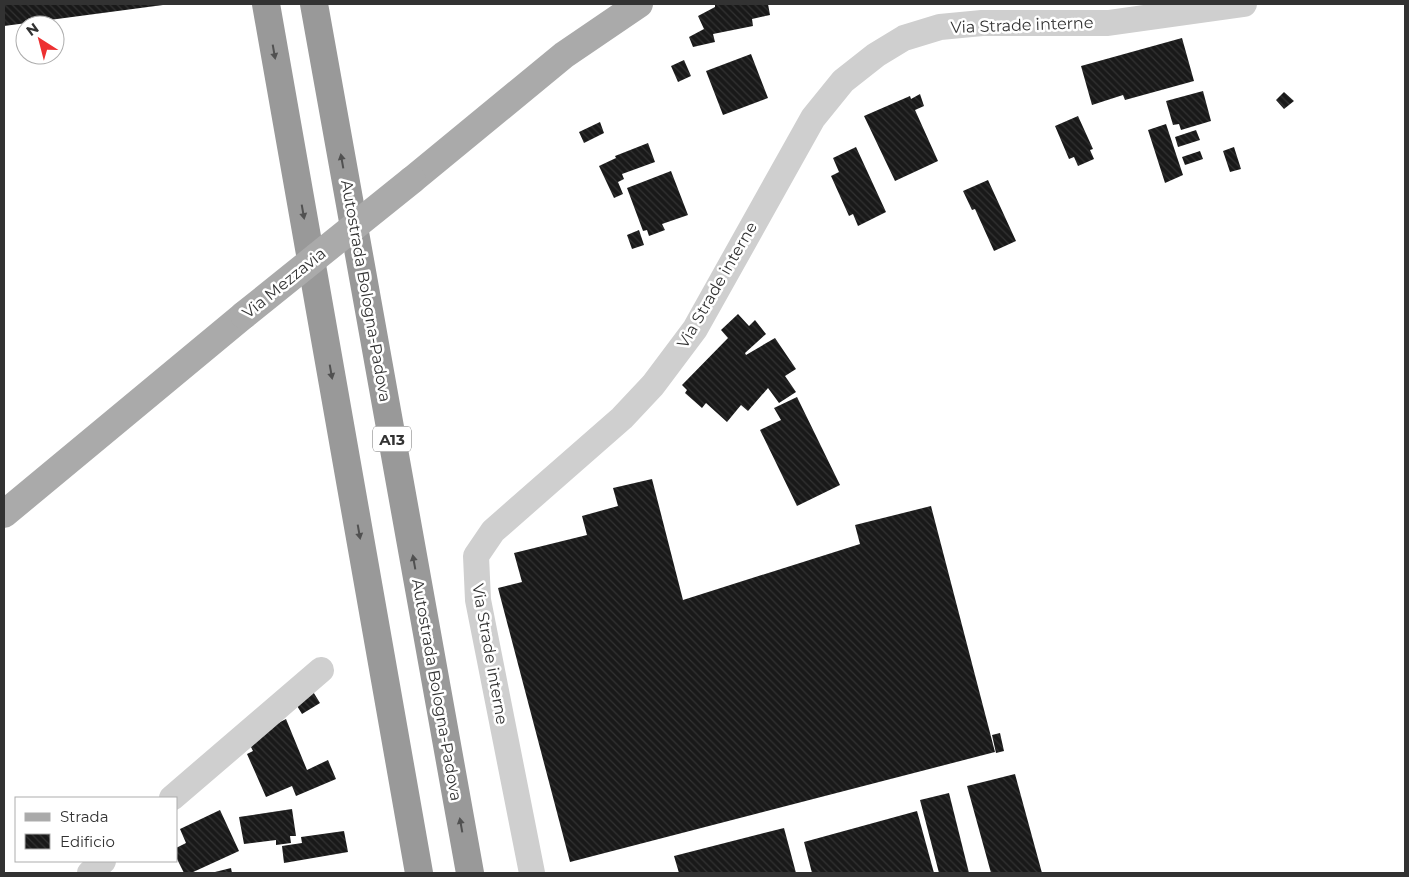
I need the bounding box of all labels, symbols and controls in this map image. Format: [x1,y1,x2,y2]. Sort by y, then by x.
street label: Via Strade interne [950,13,1094,37]
north arrow [15,15,65,65]
text: N [22,19,42,40]
one-way arrow [271,44,279,60]
one-way arrow [338,152,346,168]
street label: Autostrada Bologna-Padova [337,178,395,404]
one-way arrow [299,204,307,220]
street label: Via Strade interne [673,218,761,352]
street label: Via Mezzavia [238,244,330,322]
one-way arrow [327,364,335,380]
road number: A13 [373,426,411,452]
one-way arrow [355,524,363,540]
one-way arrow [410,554,418,570]
street label: Autostrada Bologna-Padova [408,577,466,803]
street label: Via Strade interne [468,582,512,726]
legend [15,797,178,862]
text: Strada [60,807,109,826]
one-way arrow [457,817,465,833]
text: Edificio [60,832,115,851]

